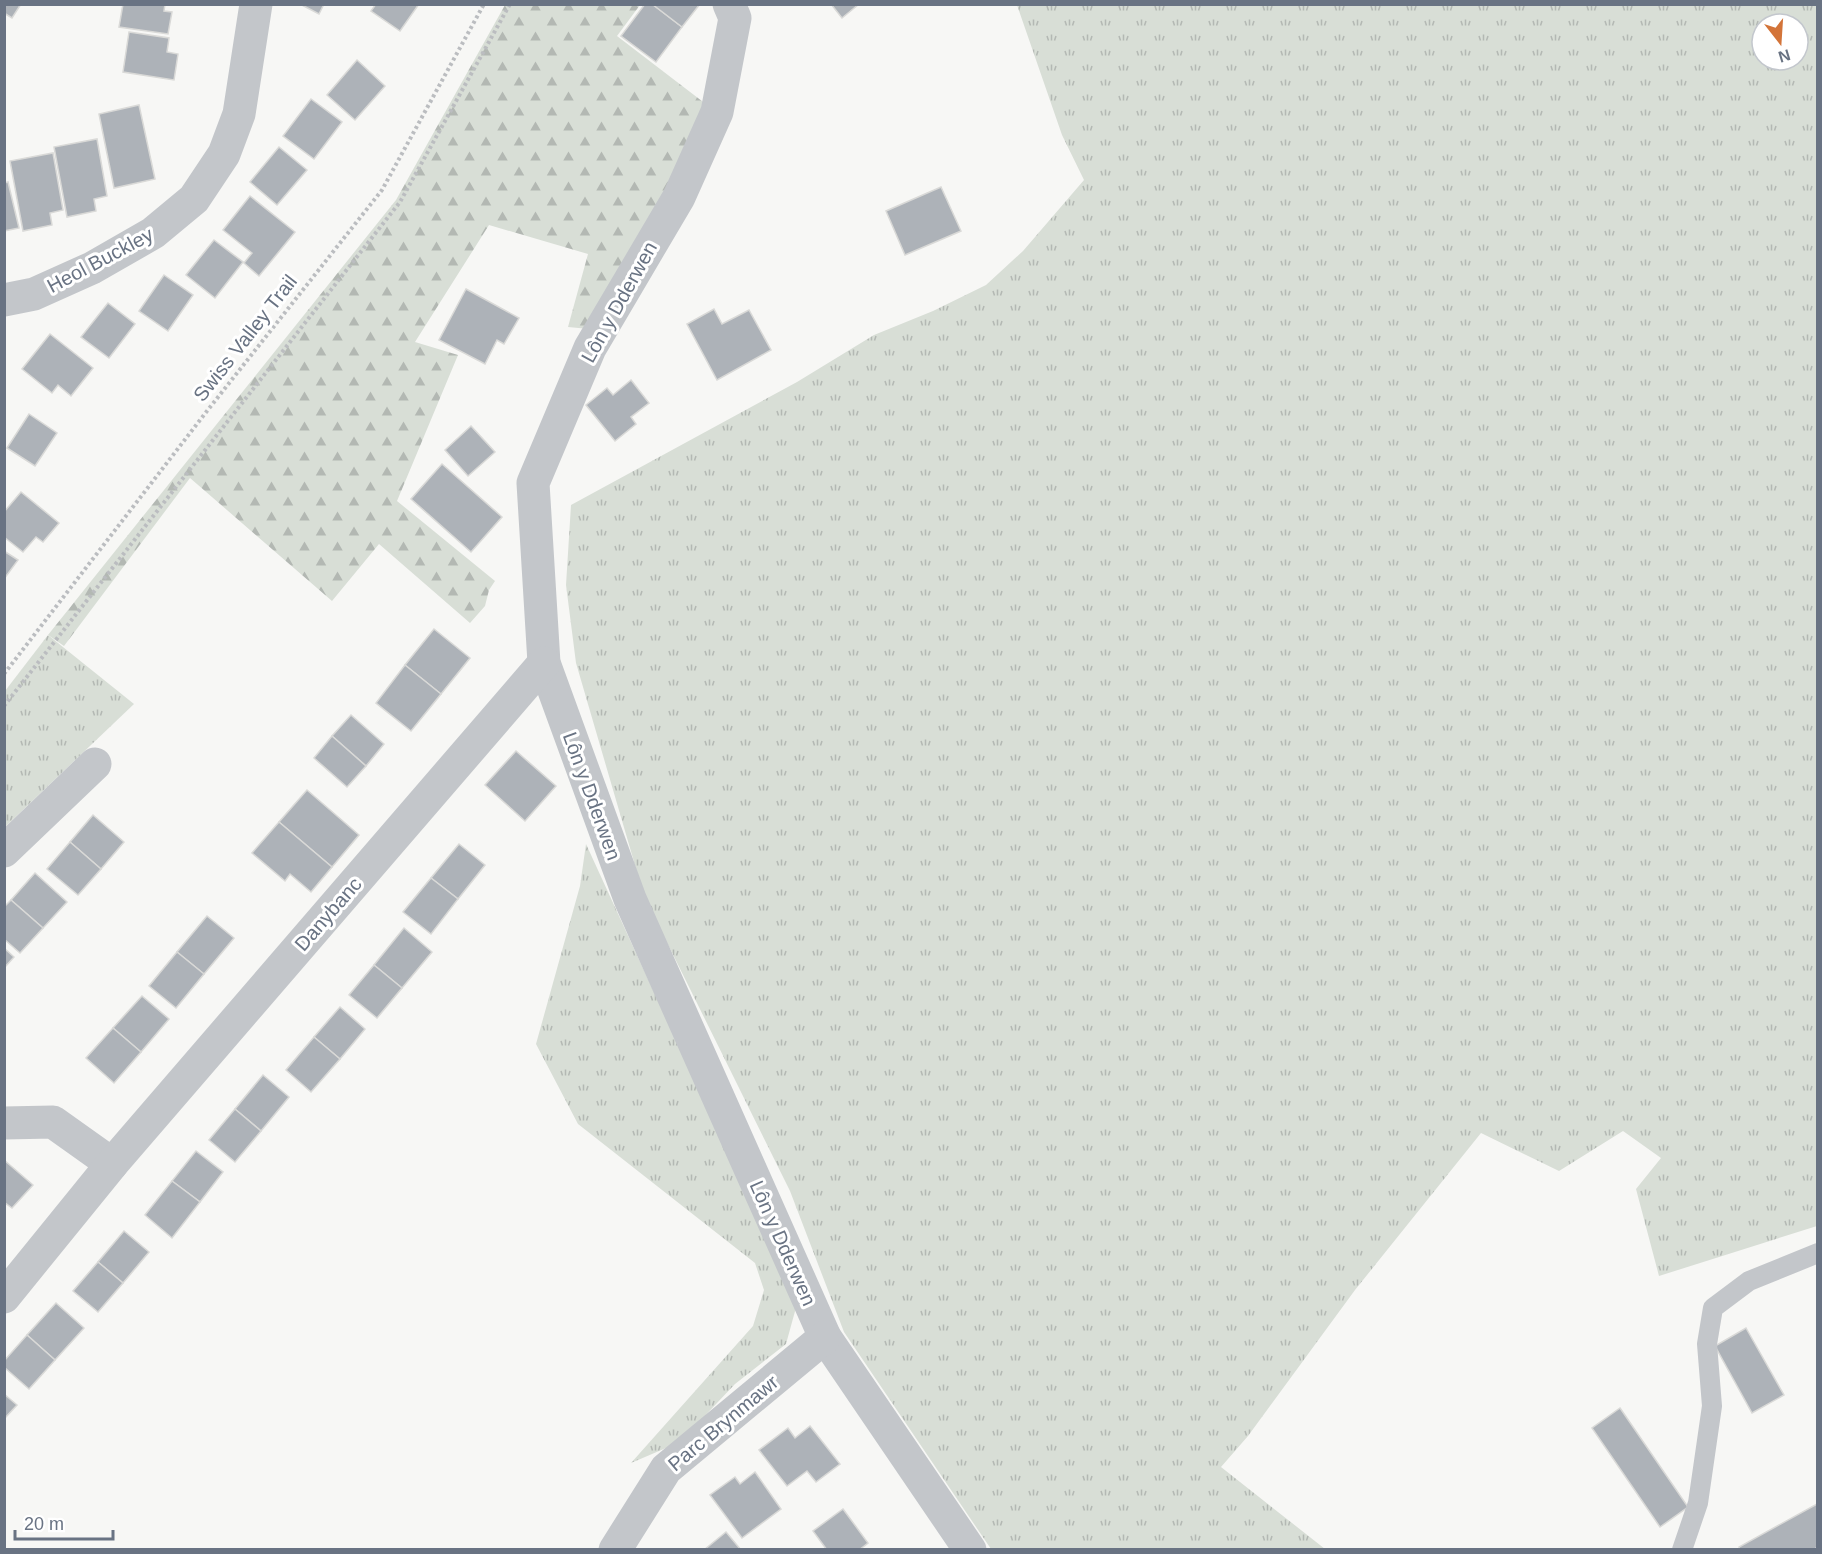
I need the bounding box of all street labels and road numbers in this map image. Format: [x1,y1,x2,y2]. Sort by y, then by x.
street label: Heol Buckley [43,223,157,297]
street label: Lôn y Dderwen [577,238,661,366]
street label: Swiss Valley Trail [189,271,301,405]
street label: Lôn y Dderwen [559,729,625,863]
street label: Danybanc [290,873,366,955]
street label: Lôn y Dderwen [746,1177,820,1309]
street label: Parc Brynmawr [664,1370,783,1475]

